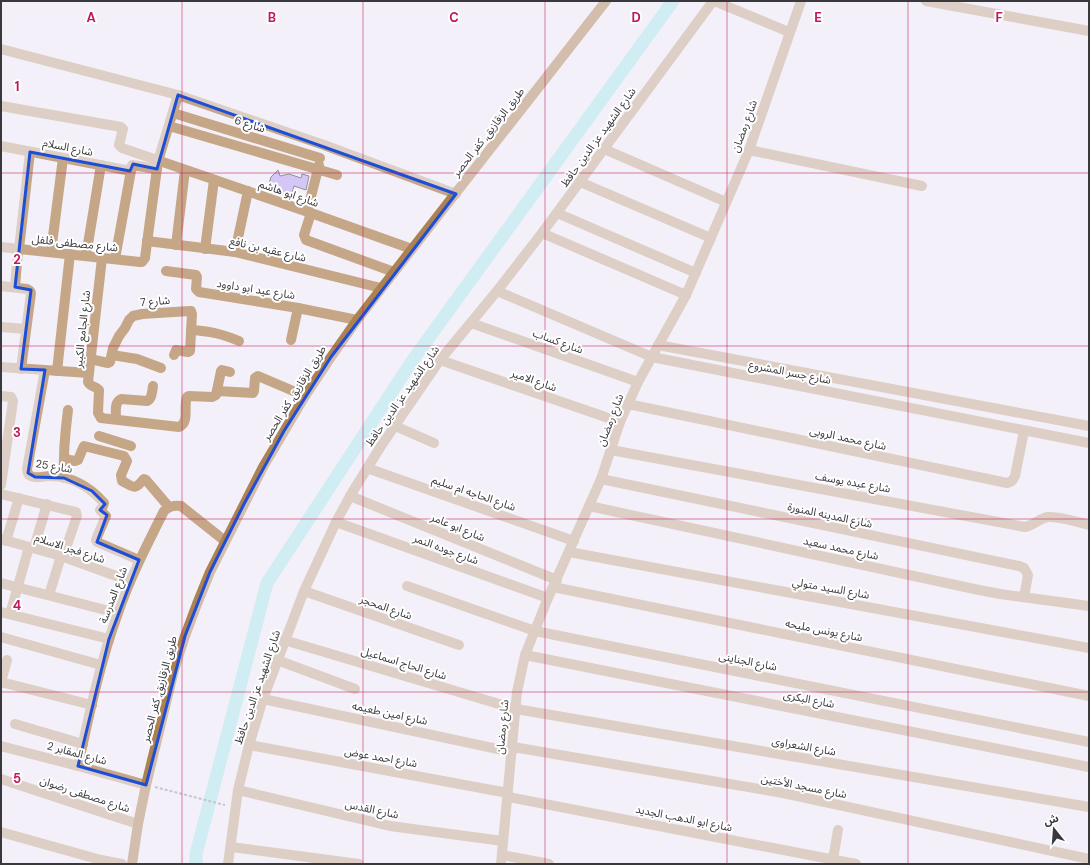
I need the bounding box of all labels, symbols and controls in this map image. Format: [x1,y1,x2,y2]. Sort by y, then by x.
text: A [86,9,96,26]
text: B [268,9,276,26]
text: C [449,9,459,26]
text: D [631,9,641,26]
text: E [814,9,822,26]
text: F [995,9,1003,26]
text: 1 [15,78,19,95]
street label: شارع الشهيد عز الدين حافظ [557,84,640,190]
street label: طريق الزقازيق, كفر الحصر [448,85,527,180]
street label: شارع رمضان [728,97,761,155]
street label: شارع 6 [233,113,267,136]
street label: شارع السلام [41,135,95,160]
street label: شارع ابو هاشم [257,176,321,212]
street label: شارع مصطفى فلفل [31,232,119,256]
street label: شارع عقبه بن نافع [228,233,308,266]
text: 2 [13,251,21,268]
street label: شارع عيد ابو داوود [216,276,297,303]
street label: شارع الجامع الكبير [71,289,94,370]
street label: شارع 7 [139,293,171,310]
street label: شارع كساب [531,325,585,358]
street label: طريق الزقازيق, كفر الحصر [259,343,329,444]
street label: شارع الشهيد عز الدين حافظ [362,343,443,450]
street label: شارع جسر المشروع [747,357,833,388]
street label: شارع الامير [508,365,559,395]
street label: شارع رمضان [594,392,627,449]
street label: شارع محمد الروبى [808,423,888,454]
text: 3 [13,424,21,441]
street label: شارع 25 [34,456,74,477]
street label: شارع عبده يوسف [814,468,892,497]
street label: شارع الحاجه ام سليم [430,472,518,516]
street label: شارع المدينه المنورة [786,499,874,532]
street label: شارع ابو عامر [428,509,487,545]
street label: شارع فجر الاسلام [33,530,107,567]
street label: شارع جوده النمر [410,530,481,568]
street label: شارع محمد سعيد [802,533,880,564]
street label: شارع المدرسة [96,564,131,626]
street label: شارع السيد متولي [791,574,871,604]
street label: شارع المحجر [357,591,414,624]
text: 4 [13,597,21,614]
street label: شارع يونس مليحه [784,616,864,645]
street label: شارع الشهيد عز الدين حافظ [231,628,284,746]
street label: طريق الزقازيق, كفر الحصر [138,634,180,745]
street label: شارع الحاج اسماعيل [359,643,449,684]
street label: شارع الجناينى [718,649,779,675]
street label: شارع البكرى [782,687,836,712]
street label: شارع امين طعيمه [351,698,429,729]
street label: شارع رمضان [493,699,512,755]
street label: شارع الشعراوى [771,733,838,760]
street label: شارع المقابر 2 [45,738,109,769]
street label: شارع احمد عوض [343,744,419,771]
text: 5 [13,770,21,787]
street label: شارع مسجد الأختين [760,771,848,802]
street label: شارع مصطفى رضوان [38,773,132,816]
street label: شارع القدس [344,796,400,823]
street label: شارع ابو الدهب الجديد [634,802,734,835]
north arrow [1034,809,1074,849]
text: ش [1042,811,1060,828]

